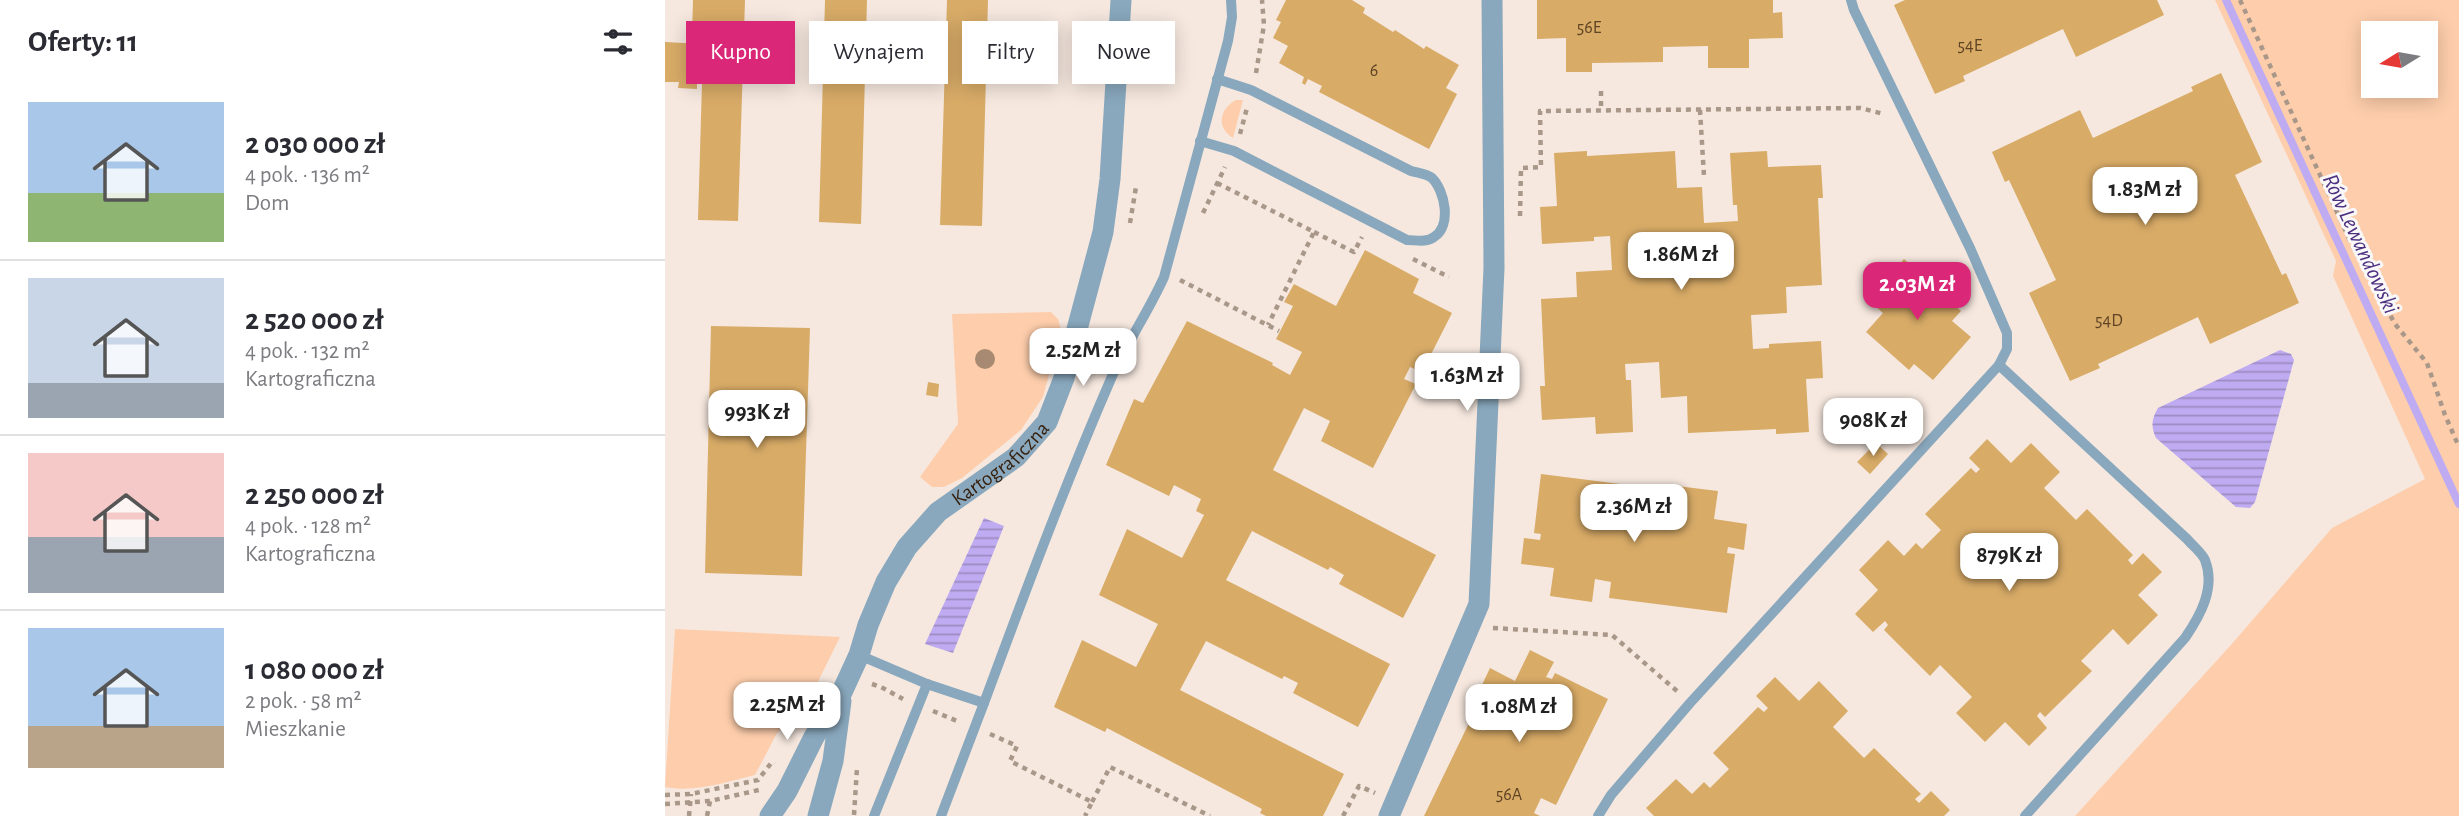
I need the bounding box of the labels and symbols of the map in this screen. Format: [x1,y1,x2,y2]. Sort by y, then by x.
house number: 56E [1577,19,1602,37]
north arrow [2361,21,2438,98]
house number: 54E [1958,37,1983,55]
house number: 6 [1370,62,1378,80]
pin: 1.83M zł [2073,168,2217,227]
water label: Rów Lewandowski [2318,171,2402,317]
pin: 1.86M zł [1609,232,1753,292]
pin: 2.03M zł [1845,262,1989,322]
house number: 54D [2095,312,2123,330]
pin: 2.52M zł [1011,328,1155,388]
pin: 1.63M zł [1395,354,1539,413]
pin: 993K zł [692,391,822,450]
pin: 908K zł [1808,398,1938,458]
street label: Kartograficzna [948,417,1053,509]
pin: 2.36M zł [1562,484,1706,544]
pin: 879K zł [1944,534,2074,593]
pin: 2.25M zł [715,682,859,742]
pin: 1.08M zł [1447,684,1591,744]
house number: 56A [1496,786,1523,804]

